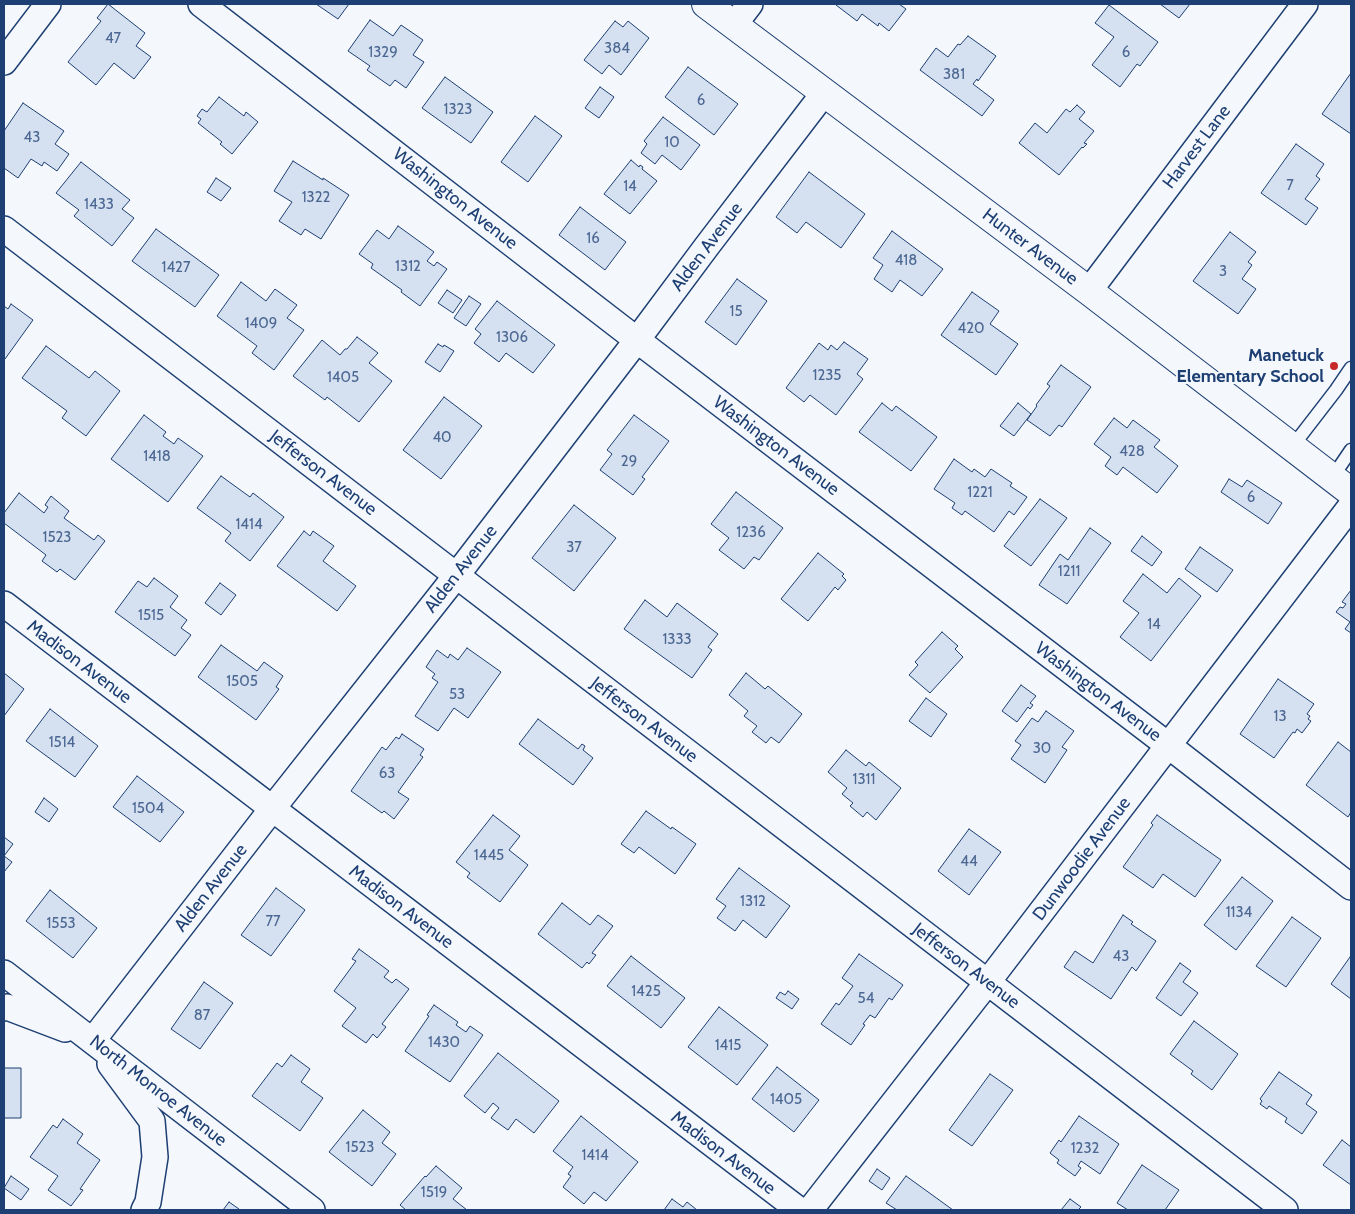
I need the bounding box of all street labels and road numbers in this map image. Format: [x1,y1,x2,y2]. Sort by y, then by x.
street label: Harvest Lane [1159,101,1235,193]
street label: Washington Avenue [388,144,522,254]
street label: Alden Avenue [667,198,747,296]
street label: Hunter Avenue [978,204,1082,290]
street label: Washington Avenue [709,392,843,500]
street label: Jefferson Avenue [265,426,381,520]
street label: Alden Avenue [420,521,502,617]
street label: Madison Avenue [22,616,136,708]
street label: Washington Avenue [1031,638,1165,746]
street label: Jefferson Avenue [586,673,702,767]
street label: Dunwoodie Avenue [1028,793,1136,925]
street label: Alden Avenue [170,840,252,936]
street label: Madison Avenue [344,861,458,953]
street label: Jefferson Avenue [908,919,1024,1013]
street label: North Monroe Avenue [85,1031,231,1151]
street label: Madison Avenue [666,1107,780,1199]

